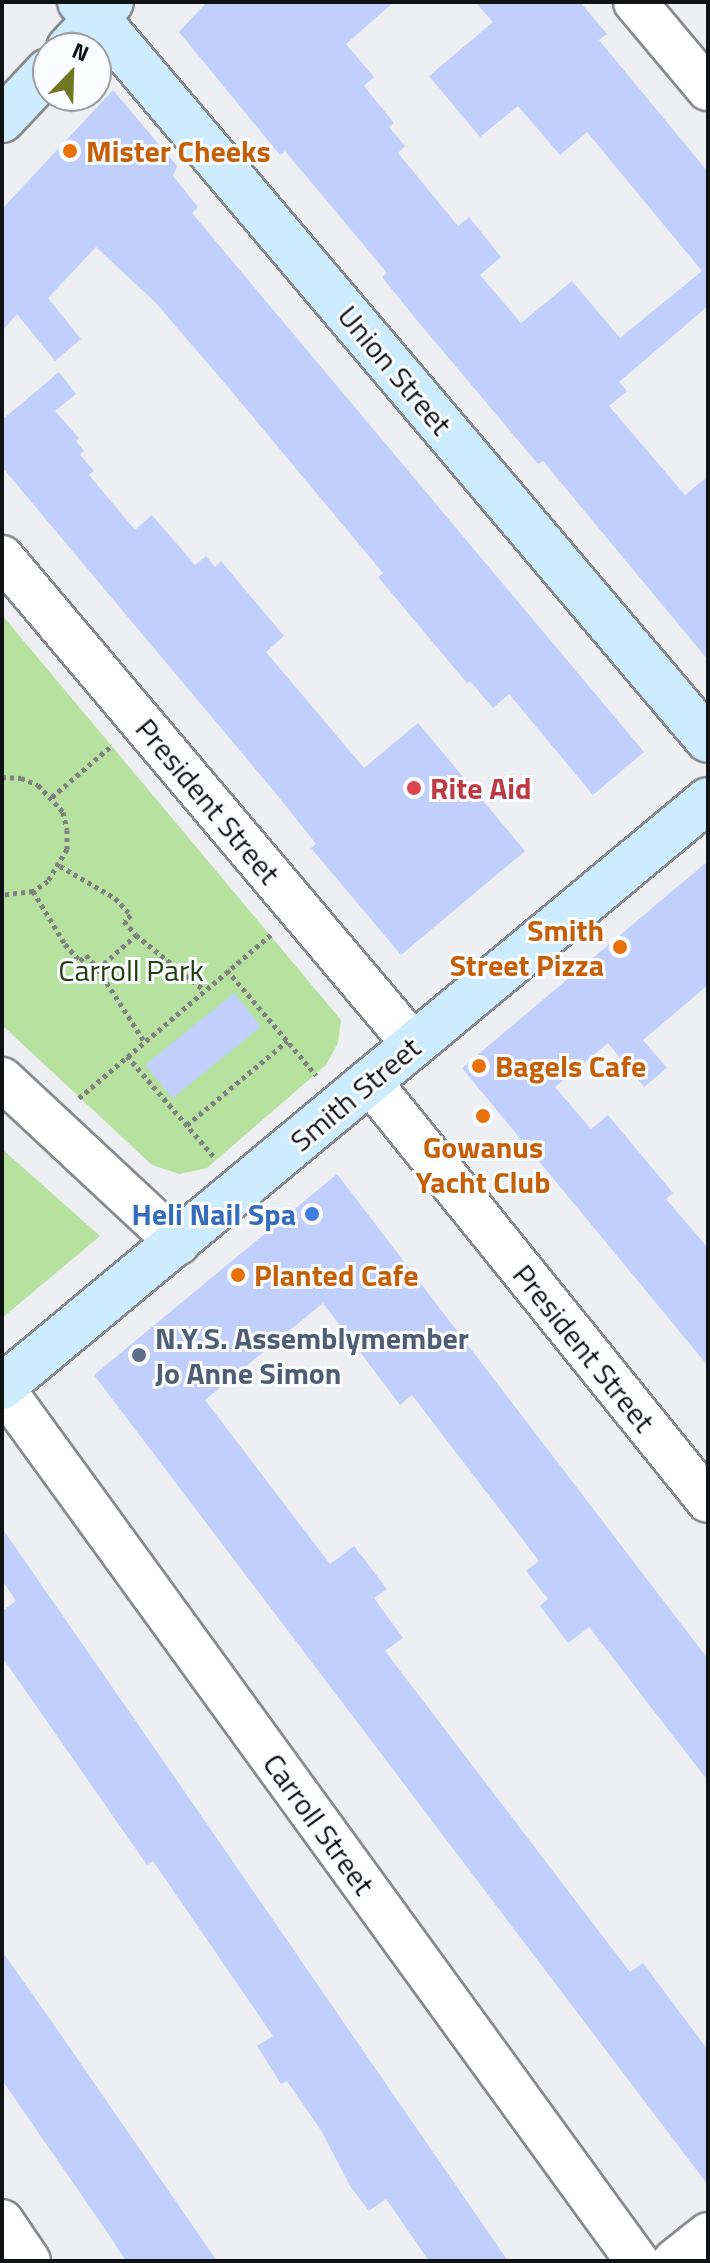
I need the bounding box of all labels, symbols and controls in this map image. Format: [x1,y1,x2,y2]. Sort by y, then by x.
north arrow [32,32,112,112]
text: N [67,33,94,70]
place label: Mister Cheeks [86,133,271,169]
marker: Mister Cheeks [61,142,79,160]
street label: Union Street [330,298,460,442]
street label: President Street [128,711,288,891]
place label: Rite Aid [430,770,531,806]
marker: Rite Aid [405,779,423,797]
place label: Smith Street Pizza [450,912,604,982]
marker: Smith Street Pizza [611,938,629,956]
park label: Carroll Park [58,952,204,988]
street label: Smith Street [283,1029,427,1159]
place label: Bagels Cafe [495,1048,646,1084]
marker: Bagels Cafe [470,1057,488,1075]
marker: Gowanus Yacht Club [474,1107,492,1125]
place label: Gowanus Yacht Club [416,1129,550,1200]
place label: Heli Nail Spa [132,1196,296,1232]
marker: Heli Nail Spa [303,1205,321,1223]
place label: Planted Cafe [254,1257,418,1293]
street label: President Street [505,1257,663,1439]
marker: Planted Cafe [229,1266,247,1284]
place label: N.Y.S. Assemblymember Jo Anne Simon [155,1320,469,1390]
marker: N.Y.S. Assemblymember Jo Anne Simon [130,1346,148,1364]
street label: Carroll Street [256,1746,382,1902]

